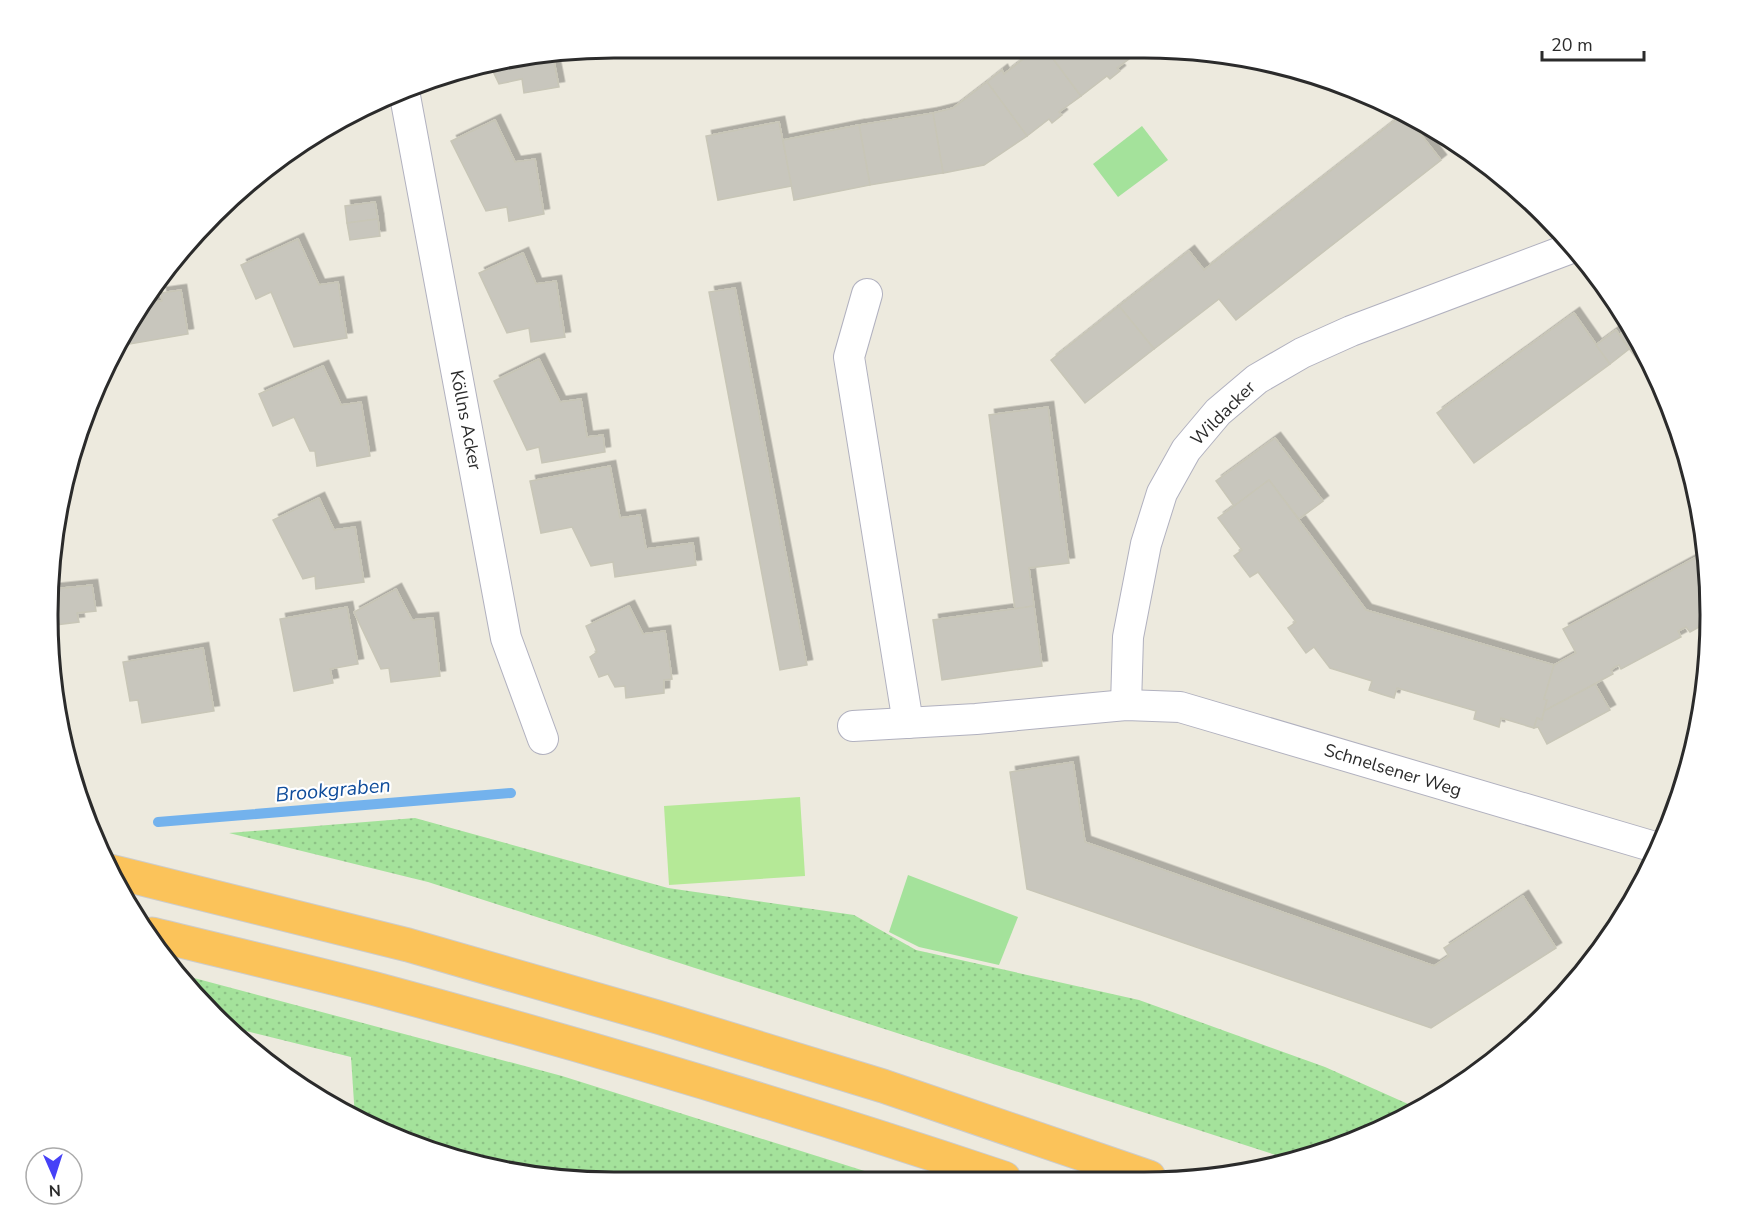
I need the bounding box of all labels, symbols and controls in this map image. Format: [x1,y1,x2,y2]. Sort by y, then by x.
scale bar [1542,24,1644,62]
text: 20 m [1551,33,1593,57]
street label: Köllns Acker [445,368,488,473]
street label: Wildacker [1185,375,1261,451]
street label: Schnelsener Weg [1321,738,1465,802]
water label: Brookgraben [274,772,392,808]
north arrow [24,1146,84,1206]
text: N [48,1179,61,1201]

